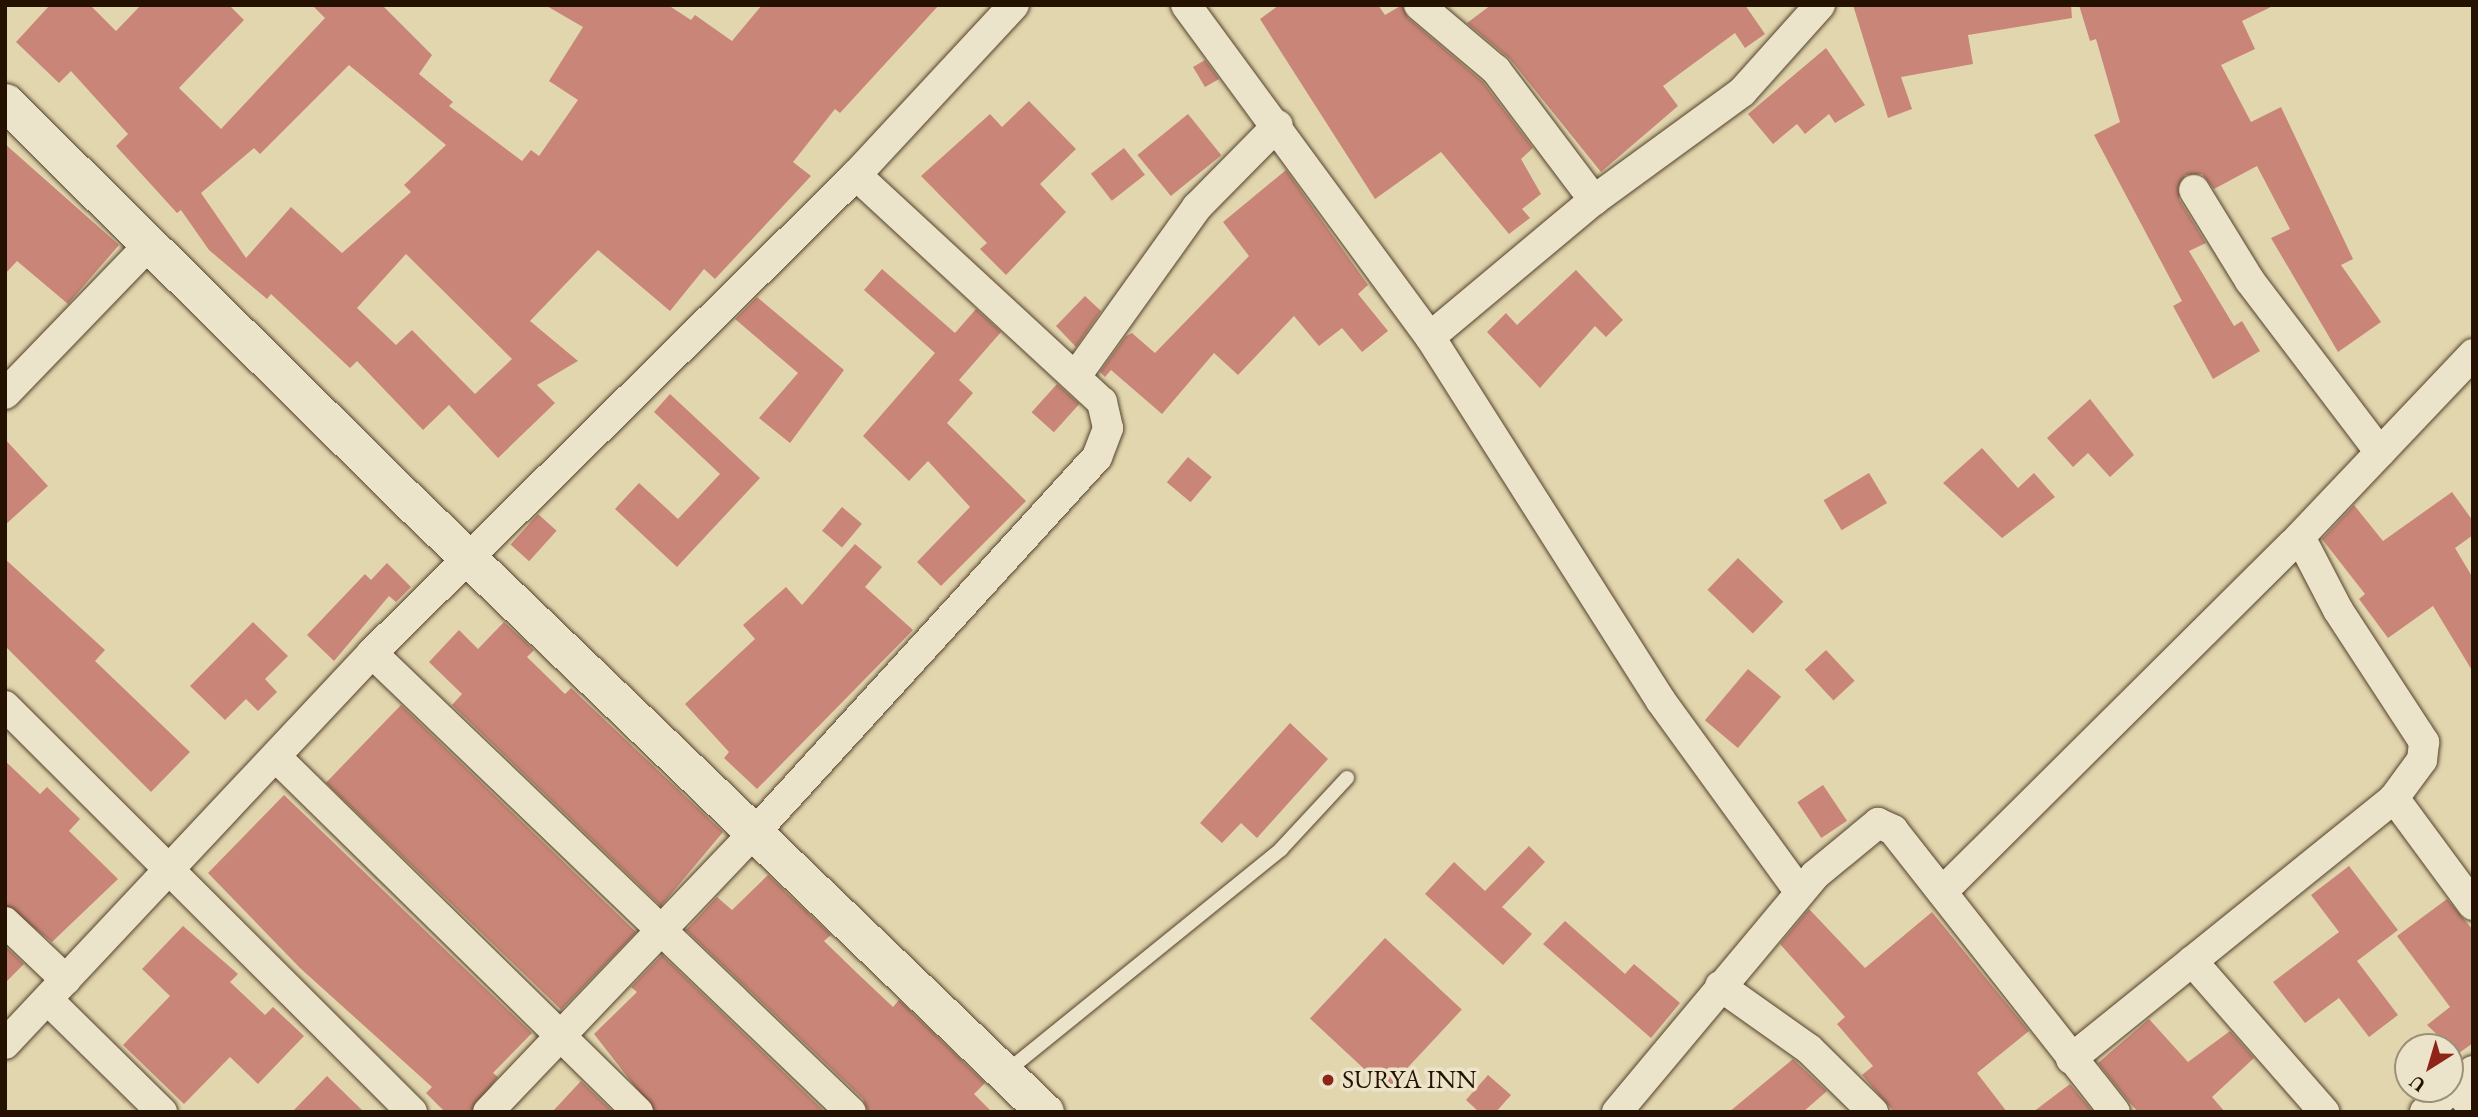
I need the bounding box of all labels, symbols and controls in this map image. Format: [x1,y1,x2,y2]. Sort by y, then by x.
north arrow [2394,1033,2464,1103]
place label: SURYA INN [1342,1064,1477,1096]
text: U [2404,1069,2430,1098]
marker: SURYA INN [1320,1072,1336,1088]

